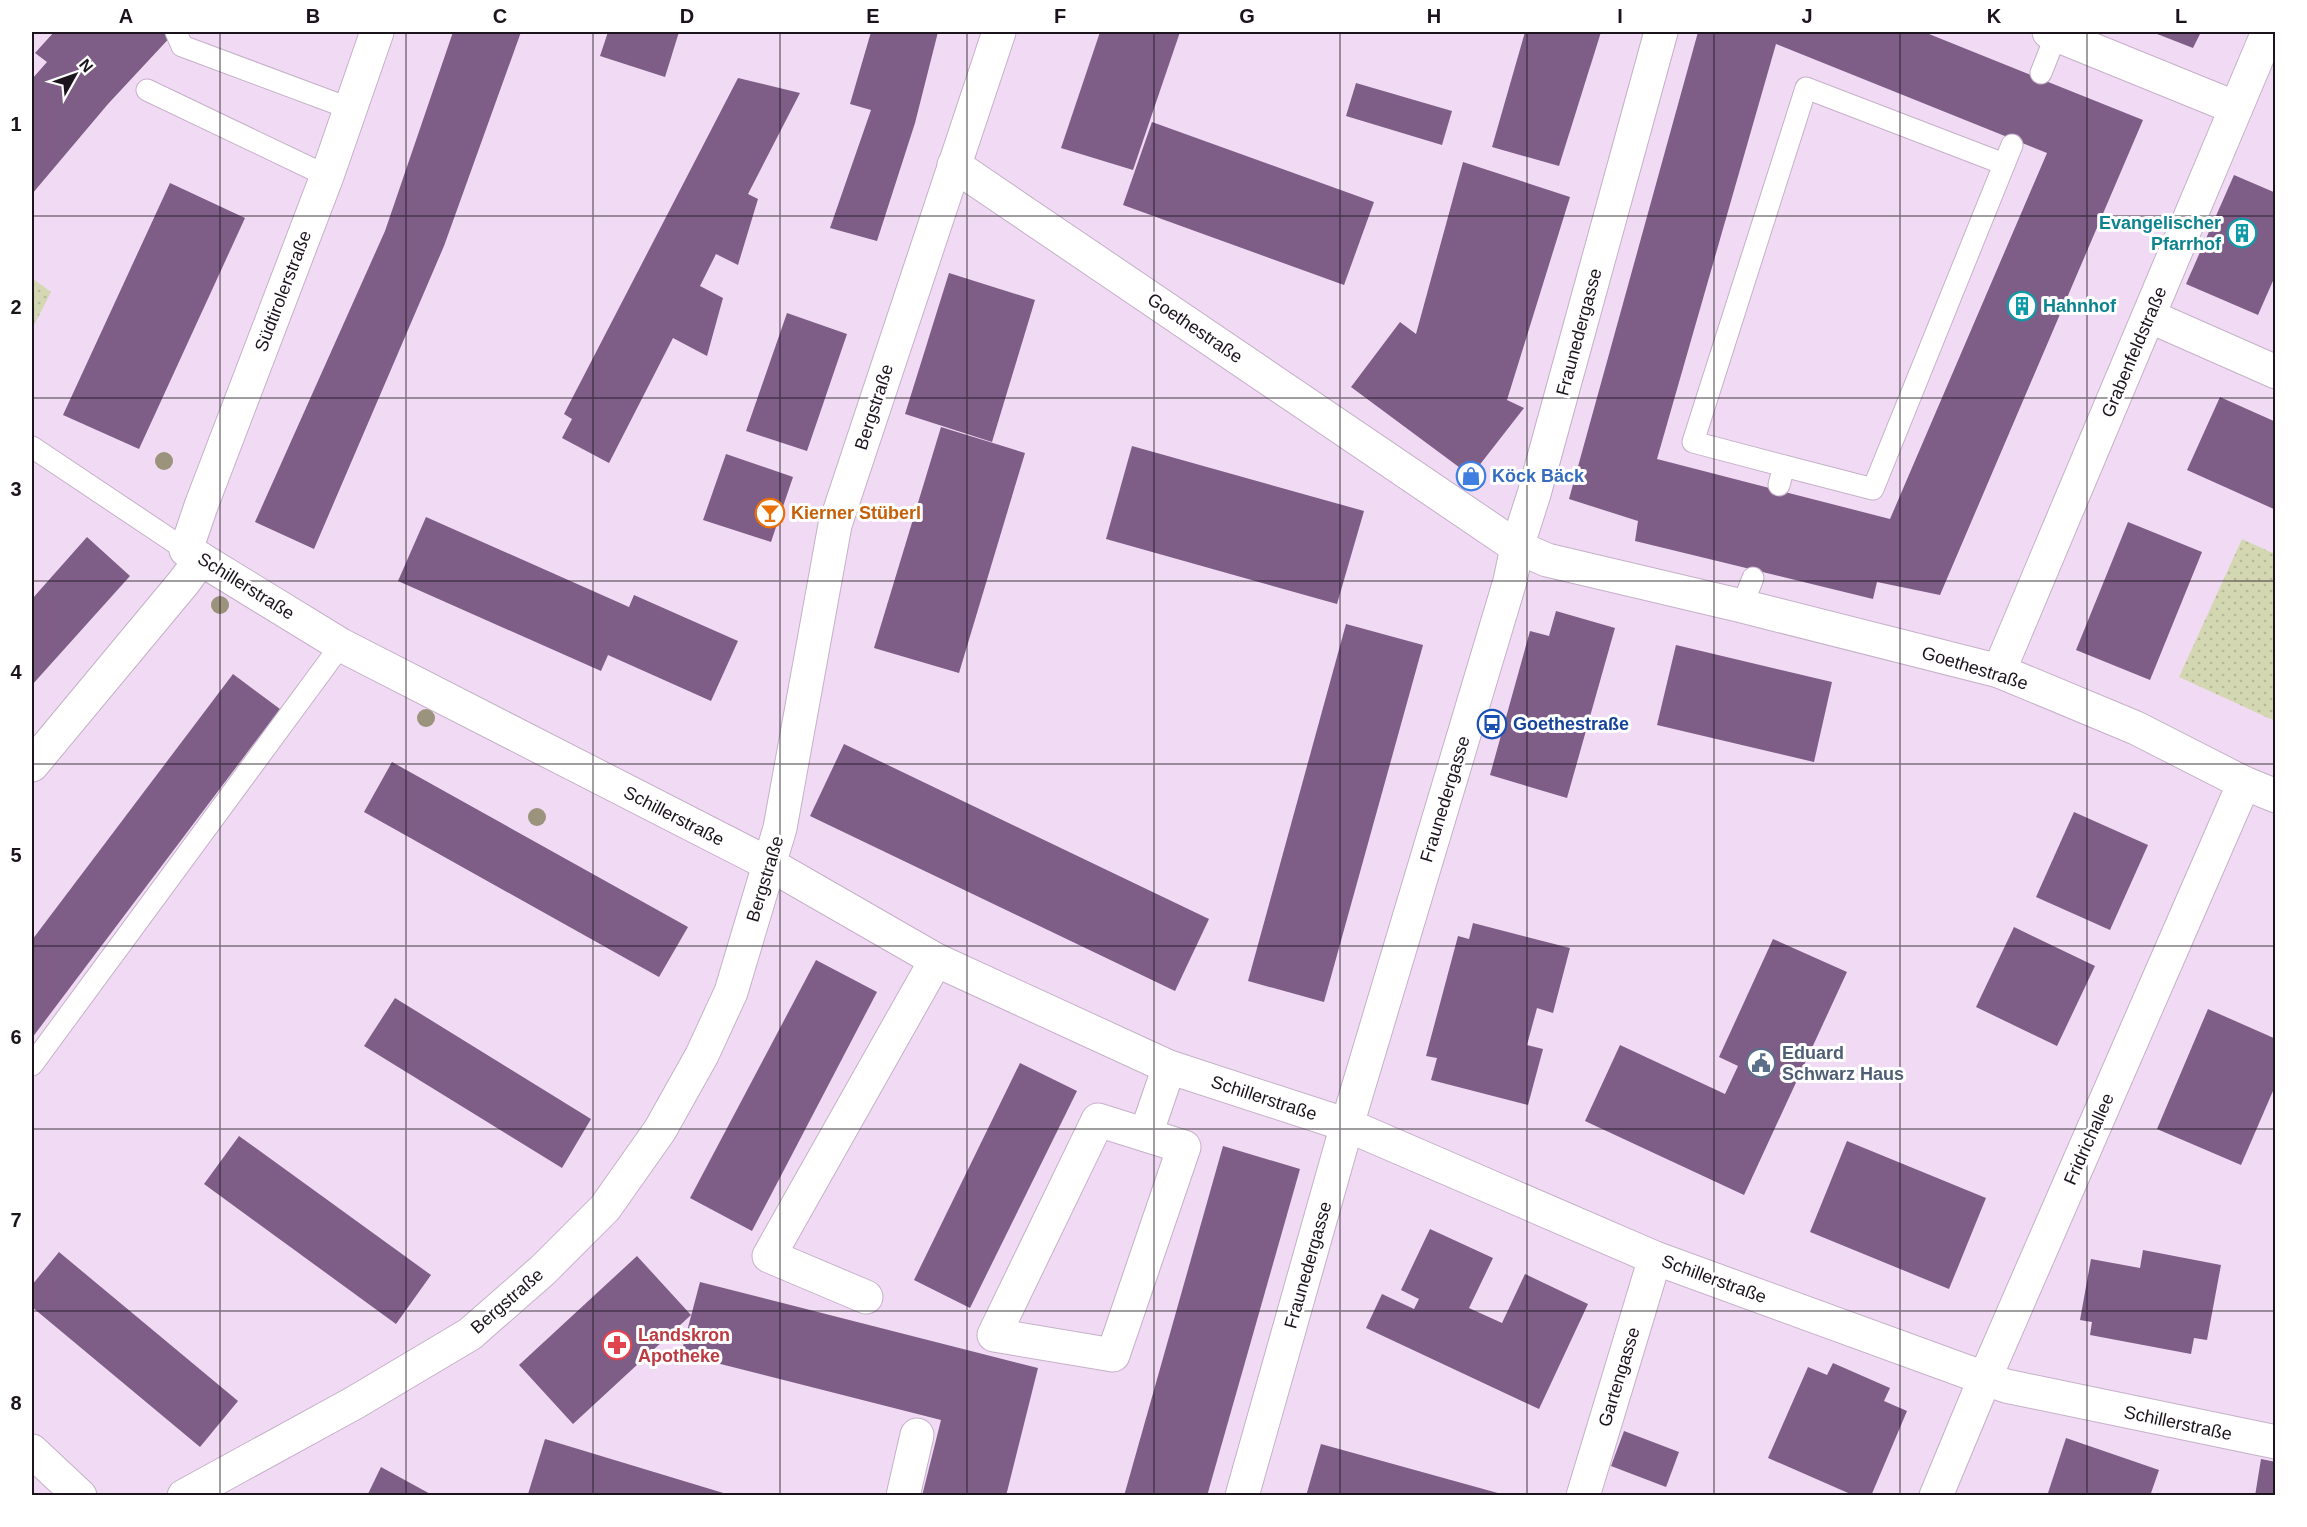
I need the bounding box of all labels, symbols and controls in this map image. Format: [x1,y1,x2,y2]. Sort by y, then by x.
text: A [119,5,133,27]
text: B [306,5,320,27]
text: C [493,5,507,27]
text: D [680,5,694,27]
text: E [866,5,880,27]
text: F [1054,5,1066,27]
text: G [1239,5,1255,27]
text: H [1427,5,1441,27]
text: I [1617,5,1623,27]
text: J [1801,5,1813,27]
text: K [1987,5,2002,27]
text: L [2175,5,2187,27]
north arrow [45,45,105,105]
text: N [76,56,96,76]
text: 1 [10,113,22,135]
place label: Evangelischer Pfarrhof [2099,213,2222,254]
building icon: Evangelischer Pfarrhof [2226,217,2258,249]
street label: Südtirolerstraße [251,228,315,354]
street label: Fraunedergasse [1552,266,1606,398]
street label: Grabenfeldstraße [2097,284,2171,420]
street label: Goethestraße [1144,289,1246,367]
building icon: Hahnhof [2006,290,2038,322]
text: 2 [10,296,22,318]
place label: Hahnhof [2043,296,2117,316]
street label: Bergstraße [851,362,897,452]
shop icon: Köck Bäck [1455,460,1487,492]
place label: Köck Bäck [1492,466,1585,486]
text: 3 [10,478,22,500]
bar icon: Kierner Stüberl [754,497,786,529]
place label: Kierner Stüberl [791,503,921,523]
street label: Schillerstraße [194,548,298,624]
street label: Goethestraße [1919,642,2031,694]
text: 4 [10,661,22,683]
bus stop icon: Goethestraße [1476,708,1508,740]
place label: Goethestraße [1513,714,1629,734]
street label: Fraunedergasse [1416,733,1474,865]
street label: Schillerstraße [620,782,728,850]
street label: Bergstraße [742,833,788,925]
text: 5 [10,844,22,866]
text: 6 [10,1026,22,1048]
place label: Eduard Schwarz Haus [1782,1043,1904,1084]
public building icon: Eduard Schwarz Haus [1745,1047,1777,1079]
street label: Schillerstraße [1209,1071,1319,1125]
street label: Fridrichallee [2060,1090,2118,1188]
street label: Fraunedergasse [1280,1199,1336,1331]
text: 7 [10,1209,22,1231]
street label: Schillerstraße [1659,1251,1769,1307]
street label: Bergstraße [467,1264,547,1338]
place label: Landskron Apotheke [638,1325,730,1366]
street label: Gartengasse [1594,1325,1644,1429]
pharmacy icon: Landskron Apotheke [601,1329,633,1361]
text: 8 [10,1392,22,1414]
street label: Schillerstraße [2122,1402,2234,1444]

